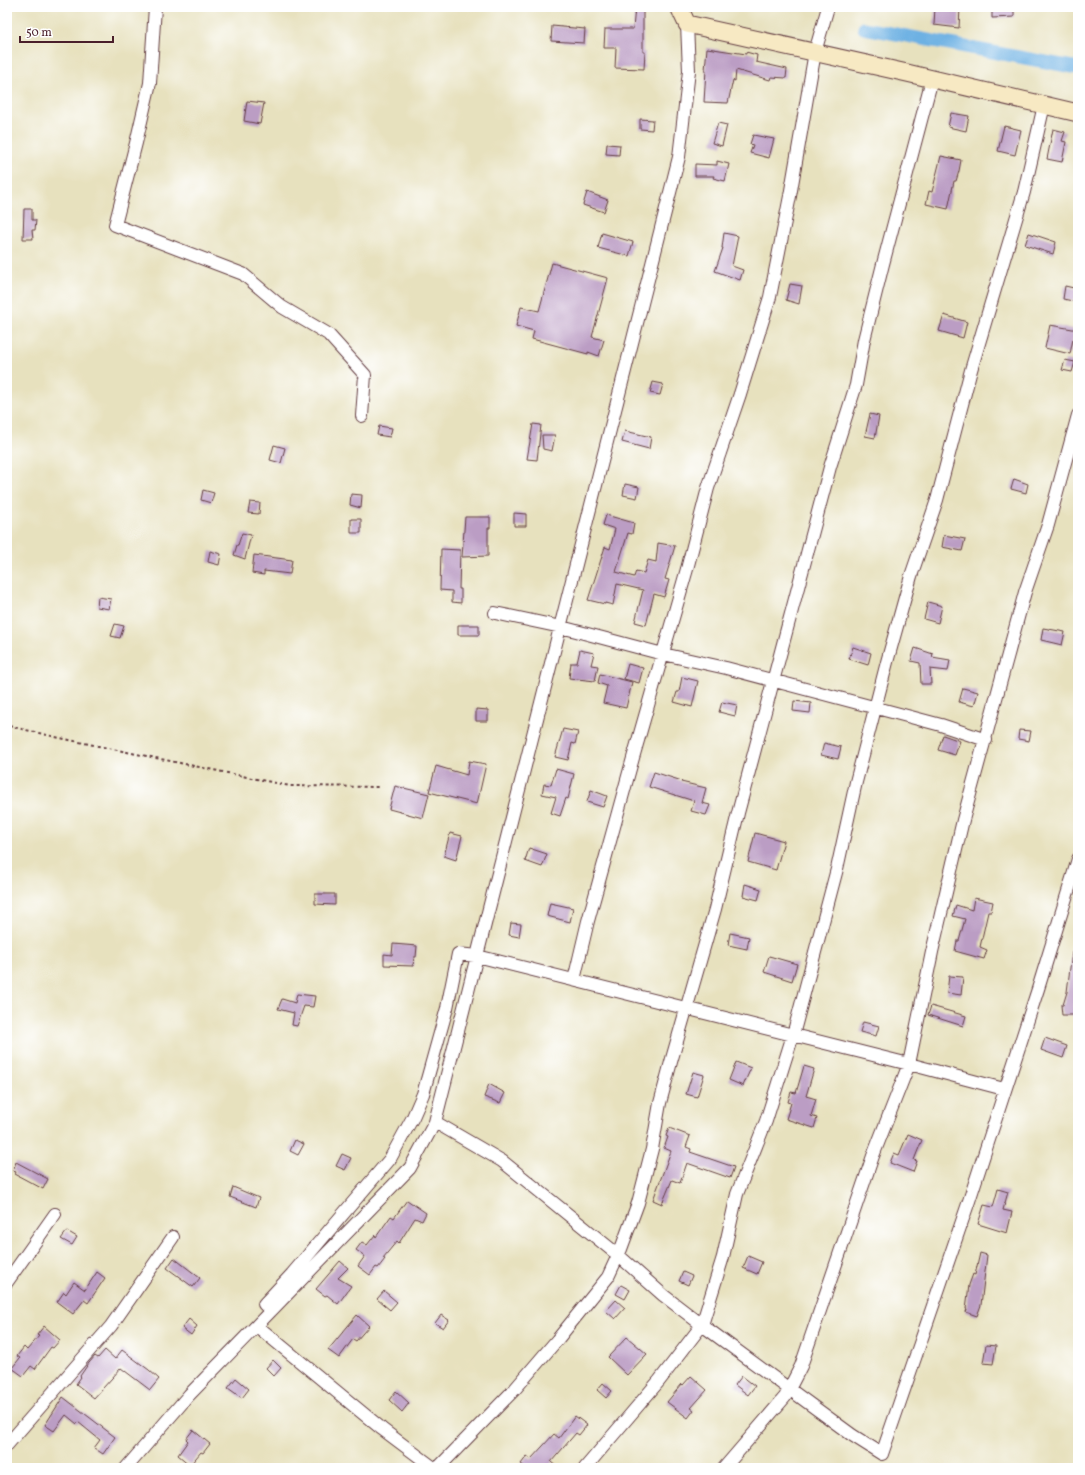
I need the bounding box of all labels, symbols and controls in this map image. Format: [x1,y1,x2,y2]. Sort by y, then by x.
scale bar [20,18,113,44]
text: 50 m [26,25,52,41]

